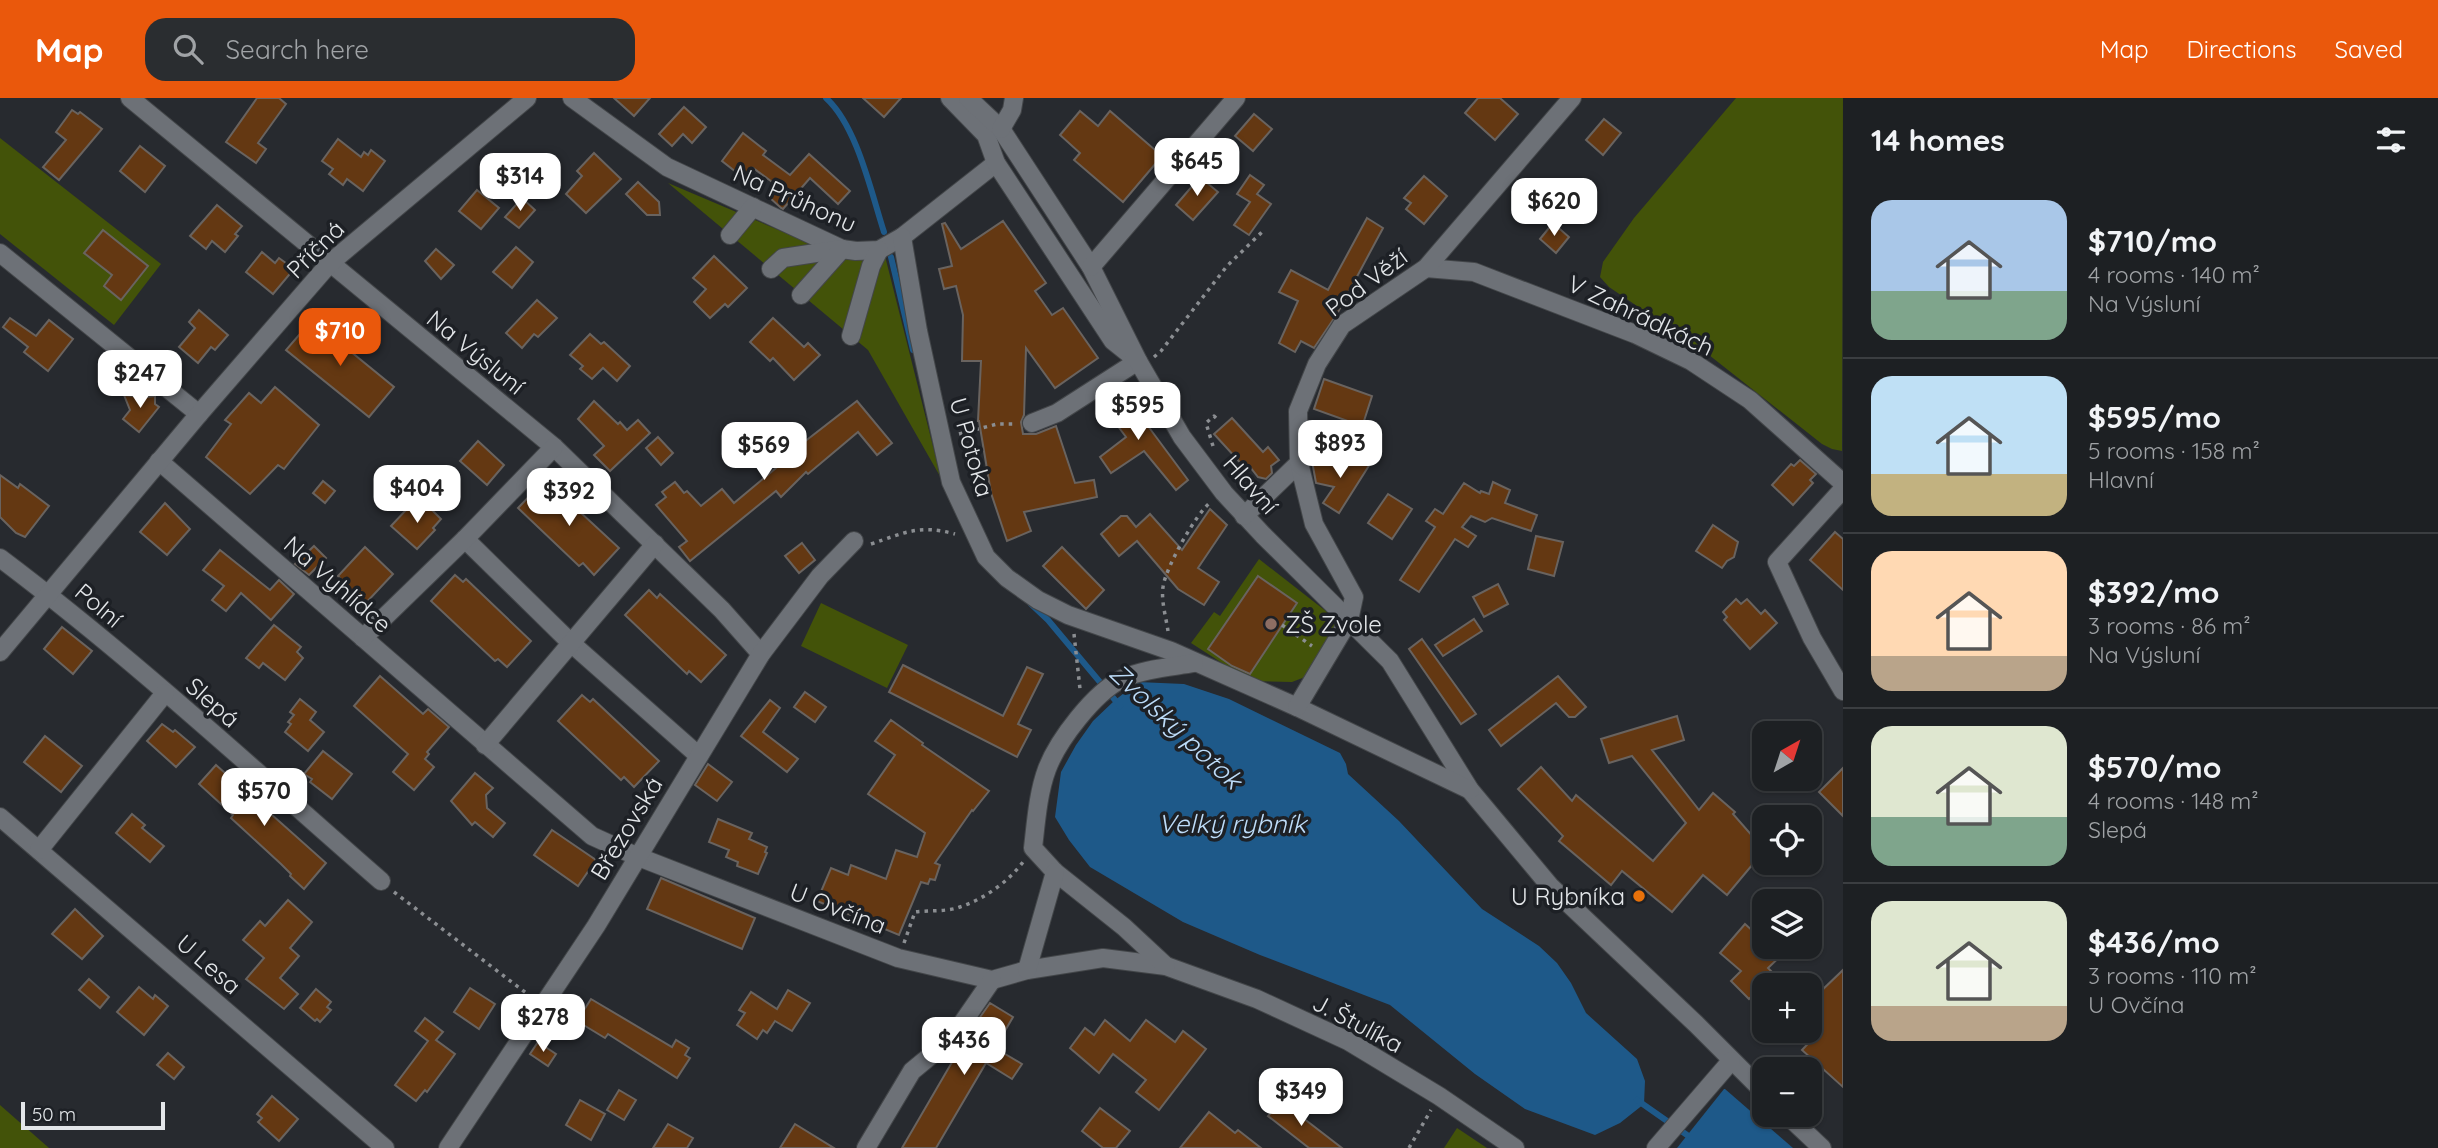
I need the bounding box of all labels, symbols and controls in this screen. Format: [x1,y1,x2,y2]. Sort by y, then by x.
search box [145,18,635,81]
text: Map [35,29,103,70]
icon: search [169,30,207,68]
text: Search here [225,33,369,66]
text: Map [2100,34,2149,64]
text: Directions [2187,34,2297,64]
text: Saved [2335,34,2403,64]
text: 14 homes [1871,121,2005,159]
icon: filters [2372,121,2410,159]
pin: $645 [1156,139,1238,198]
text: $645 [1170,146,1224,175]
pin: $314 [479,153,561,213]
street label: Na Průhonu [729,158,861,238]
text: $314 [496,161,544,190]
pin: $620 [1513,178,1595,238]
text: $620 [1527,186,1581,215]
street label: Příčná [280,214,350,284]
text: $710/mo [2088,222,2217,260]
icon: home [1927,228,2011,312]
street label: Pod Věží [1319,241,1414,323]
text: 4 rooms · 140 m² [2088,260,2260,289]
street label: V Zahrádkách [1563,268,1719,362]
text: Na Výsluní [2088,289,2200,318]
street label: Na Výsluní [421,303,532,401]
pin: $710 [299,308,381,368]
text: $710 [315,316,365,345]
pin: $247 [99,350,181,410]
text: $247 [114,358,166,387]
pin: $595 [1097,382,1179,442]
text: $595 [1111,390,1165,419]
street label: U Potoka [944,394,1000,500]
text: $595/mo [2088,398,2221,436]
icon: home [1927,404,2011,488]
pin: $893 [1299,420,1381,480]
pin: $569 [723,422,805,482]
text: $893 [1314,428,1366,457]
text: $569 [738,430,790,459]
text: 5 rooms · 158 m² [2088,436,2260,465]
street label: Hlavní [1217,448,1285,520]
text: Hlavní [2088,465,2154,494]
pin: $404 [376,466,458,525]
pin: $392 [528,468,610,528]
text: $404 [390,473,444,502]
text: $392 [543,476,595,505]
street label: Na Vyhlídce [278,529,398,639]
text: $392/mo [2088,573,2220,611]
street label: Polní [69,576,130,634]
icon: home [1927,579,2011,663]
place label: ZŠ Zvole [1285,609,1382,639]
text: 3 rooms · 86 m² [2088,611,2251,640]
marker: ZŠ Zvole [1263,616,1279,632]
text: Na Výsluní [2088,640,2200,669]
water label: Zvolský potok [1103,656,1251,797]
street label: Slepá [180,671,246,733]
north arrow [1752,721,1822,791]
map controls [1752,721,1822,1127]
text: $570/mo [2088,748,2222,786]
icon: home [1927,754,2011,838]
pin: $570 [223,768,305,828]
street label: Březovská [583,771,669,885]
text: $570 [237,776,291,805]
text: 4 rooms · 148 m² [2088,786,2259,815]
button: locate [1752,805,1822,875]
water label: Velký rybník [1158,807,1308,840]
text: Slepá [2088,815,2147,844]
street label: U Ovčína [786,876,890,940]
place label: U Rybníka [1511,881,1625,911]
marker: U Rybníka [1631,888,1647,904]
button: layers [1752,889,1822,959]
text: $436/mo [2088,923,2220,961]
street label: U Lesa [170,928,248,1000]
icon: home [1927,929,2011,1013]
text: 3 rooms · 110 m² [2088,961,2257,990]
button: + [1752,973,1822,1043]
street label: J. Štulíka [1308,987,1408,1059]
text: U Ovčína [2088,990,2185,1019]
pin: $278 [502,995,584,1054]
text: $278 [517,1002,569,1031]
pin: $436 [923,1018,1005,1077]
text: $436 [938,1025,990,1054]
button: − [1752,1057,1822,1127]
pin: $349 [1260,1068,1342,1128]
text: $349 [1275,1076,1327,1105]
scale bar [21,1099,164,1131]
text: 50 m [32,1102,76,1126]

